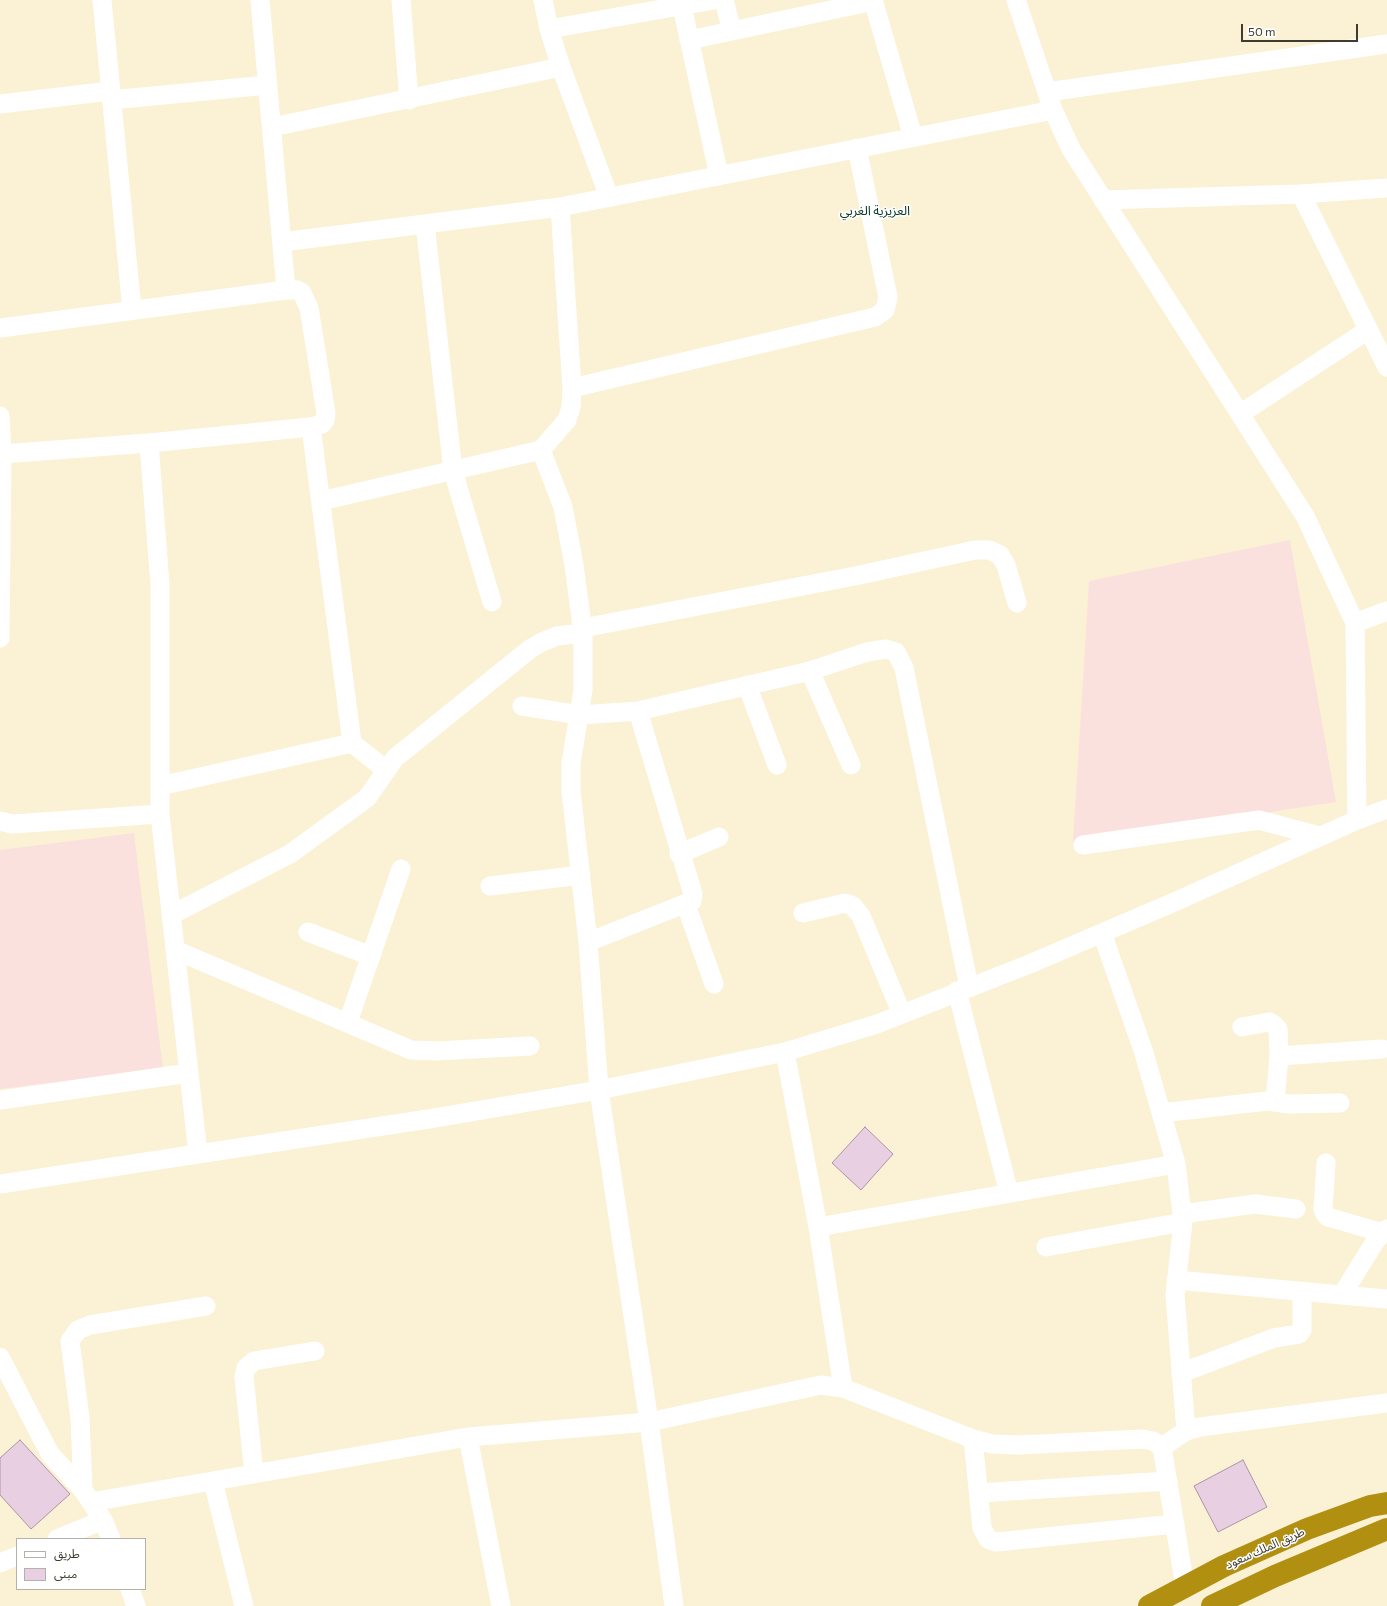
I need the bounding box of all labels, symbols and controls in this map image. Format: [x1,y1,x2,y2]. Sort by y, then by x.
scale bar [1243,16,1360,42]
text: 50 m [1248,24,1276,38]
district label: العزيزية الغربي [840,203,910,219]
street label: طريق الملك سعود [1223,1524,1307,1572]
legend [16,1538,146,1590]
text: طريق [54,1546,80,1560]
text: مبنى [54,1566,77,1580]

